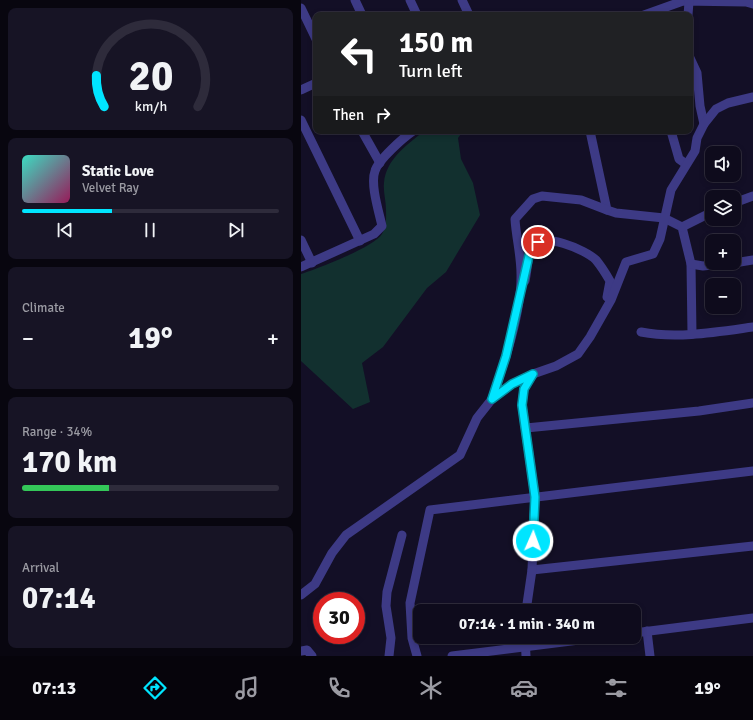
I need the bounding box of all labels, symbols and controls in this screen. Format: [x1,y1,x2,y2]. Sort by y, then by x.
text: 150 m [399,26,473,60]
icon: left [333,28,385,80]
text: 20 [128,51,173,102]
text: Turn left [399,60,462,82]
text: km/h [134,97,167,114]
icon: right [372,104,394,126]
text: Then [333,106,364,124]
map controls [705,146,741,314]
button: sound [705,146,741,182]
text: Static Love [82,162,154,180]
text: Velvet Ray [82,180,139,196]
button: layers [705,190,741,226]
icon: previous [54,219,76,241]
icon: pause [139,219,161,241]
icon: next [225,219,247,241]
pin [521,225,555,259]
icon: arrive [527,231,549,253]
button: + [705,234,741,270]
button: − [705,278,741,314]
text: Climate [22,300,65,316]
text: 19° [128,320,173,357]
text: − [22,325,34,352]
text: + [267,325,279,352]
text: Range · 34% [22,424,92,440]
text: 170 km [22,444,117,481]
position arrow [512,520,554,562]
text: Arrival [22,560,59,576]
text: 07:14 [22,580,96,617]
speed limit sign: 30 [313,592,365,644]
text: 07:14 · 1 min · 340 m [459,615,595,633]
icon: directions [141,674,169,702]
icon: music [233,674,261,702]
icon: phone [325,674,353,702]
icon: climate [417,674,445,702]
icon: car [510,674,538,702]
icon: filters [602,674,630,702]
text: 07:13 [32,677,76,699]
text: 19° [694,677,721,699]

